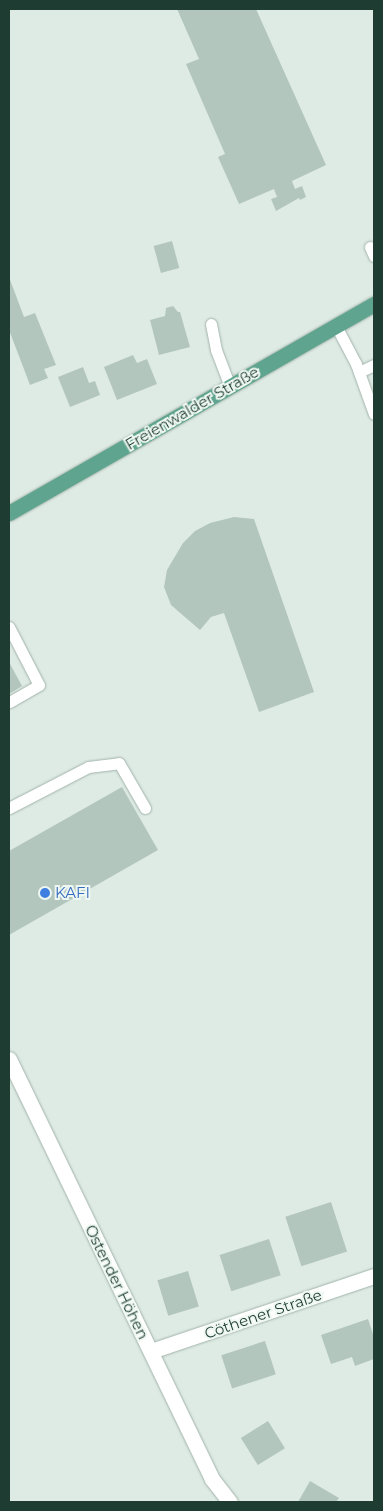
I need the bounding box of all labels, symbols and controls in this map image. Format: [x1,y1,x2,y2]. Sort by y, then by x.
street label: Freienwalder Straße [122,362,262,454]
place label: KAFI [55,884,90,902]
marker: KAFI [39,887,51,899]
street label: Ostender Höhen [82,1222,152,1342]
street label: Cöthener Straße [202,1286,324,1342]

